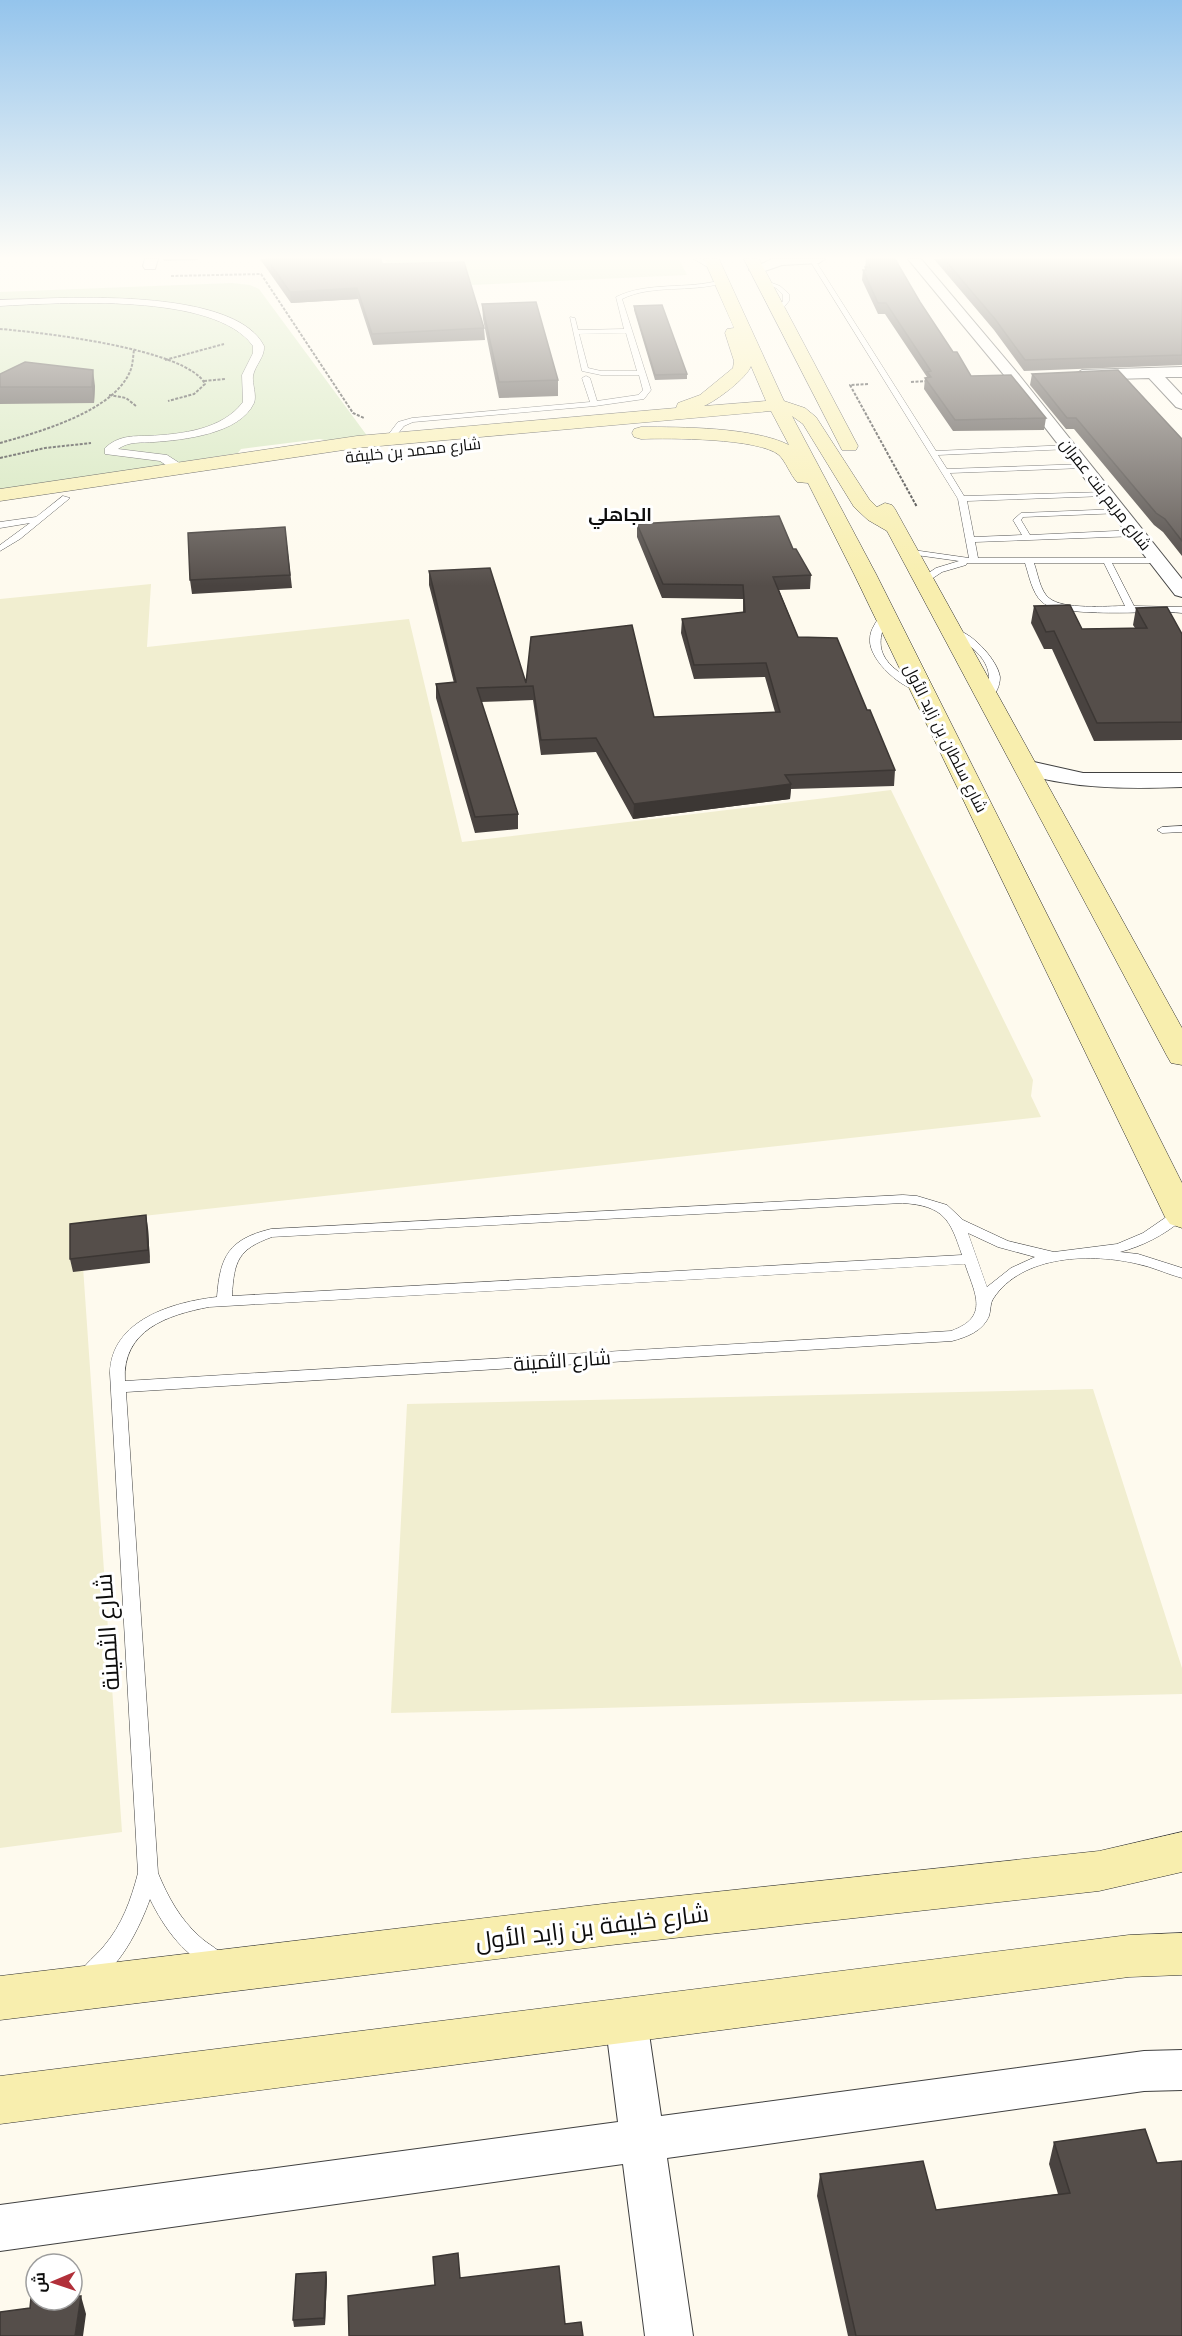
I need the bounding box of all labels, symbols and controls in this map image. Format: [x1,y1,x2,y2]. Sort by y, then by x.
street label: شارع محمد بن خليفة [344,433,482,469]
street label: شارع مريم بنت عمران [1054,434,1156,555]
district label: الجاهلي [588,503,652,530]
street label: شارع سلطان بن زايد الأول [898,660,992,817]
street label: شارع الثمينة [512,1344,612,1378]
street label: شارع الثمينة [87,1572,128,1691]
street label: شارع خليفة بن زايد الأول [474,1897,711,1958]
north arrow [24,2252,84,2312]
text: ش [29,2272,49,2293]

